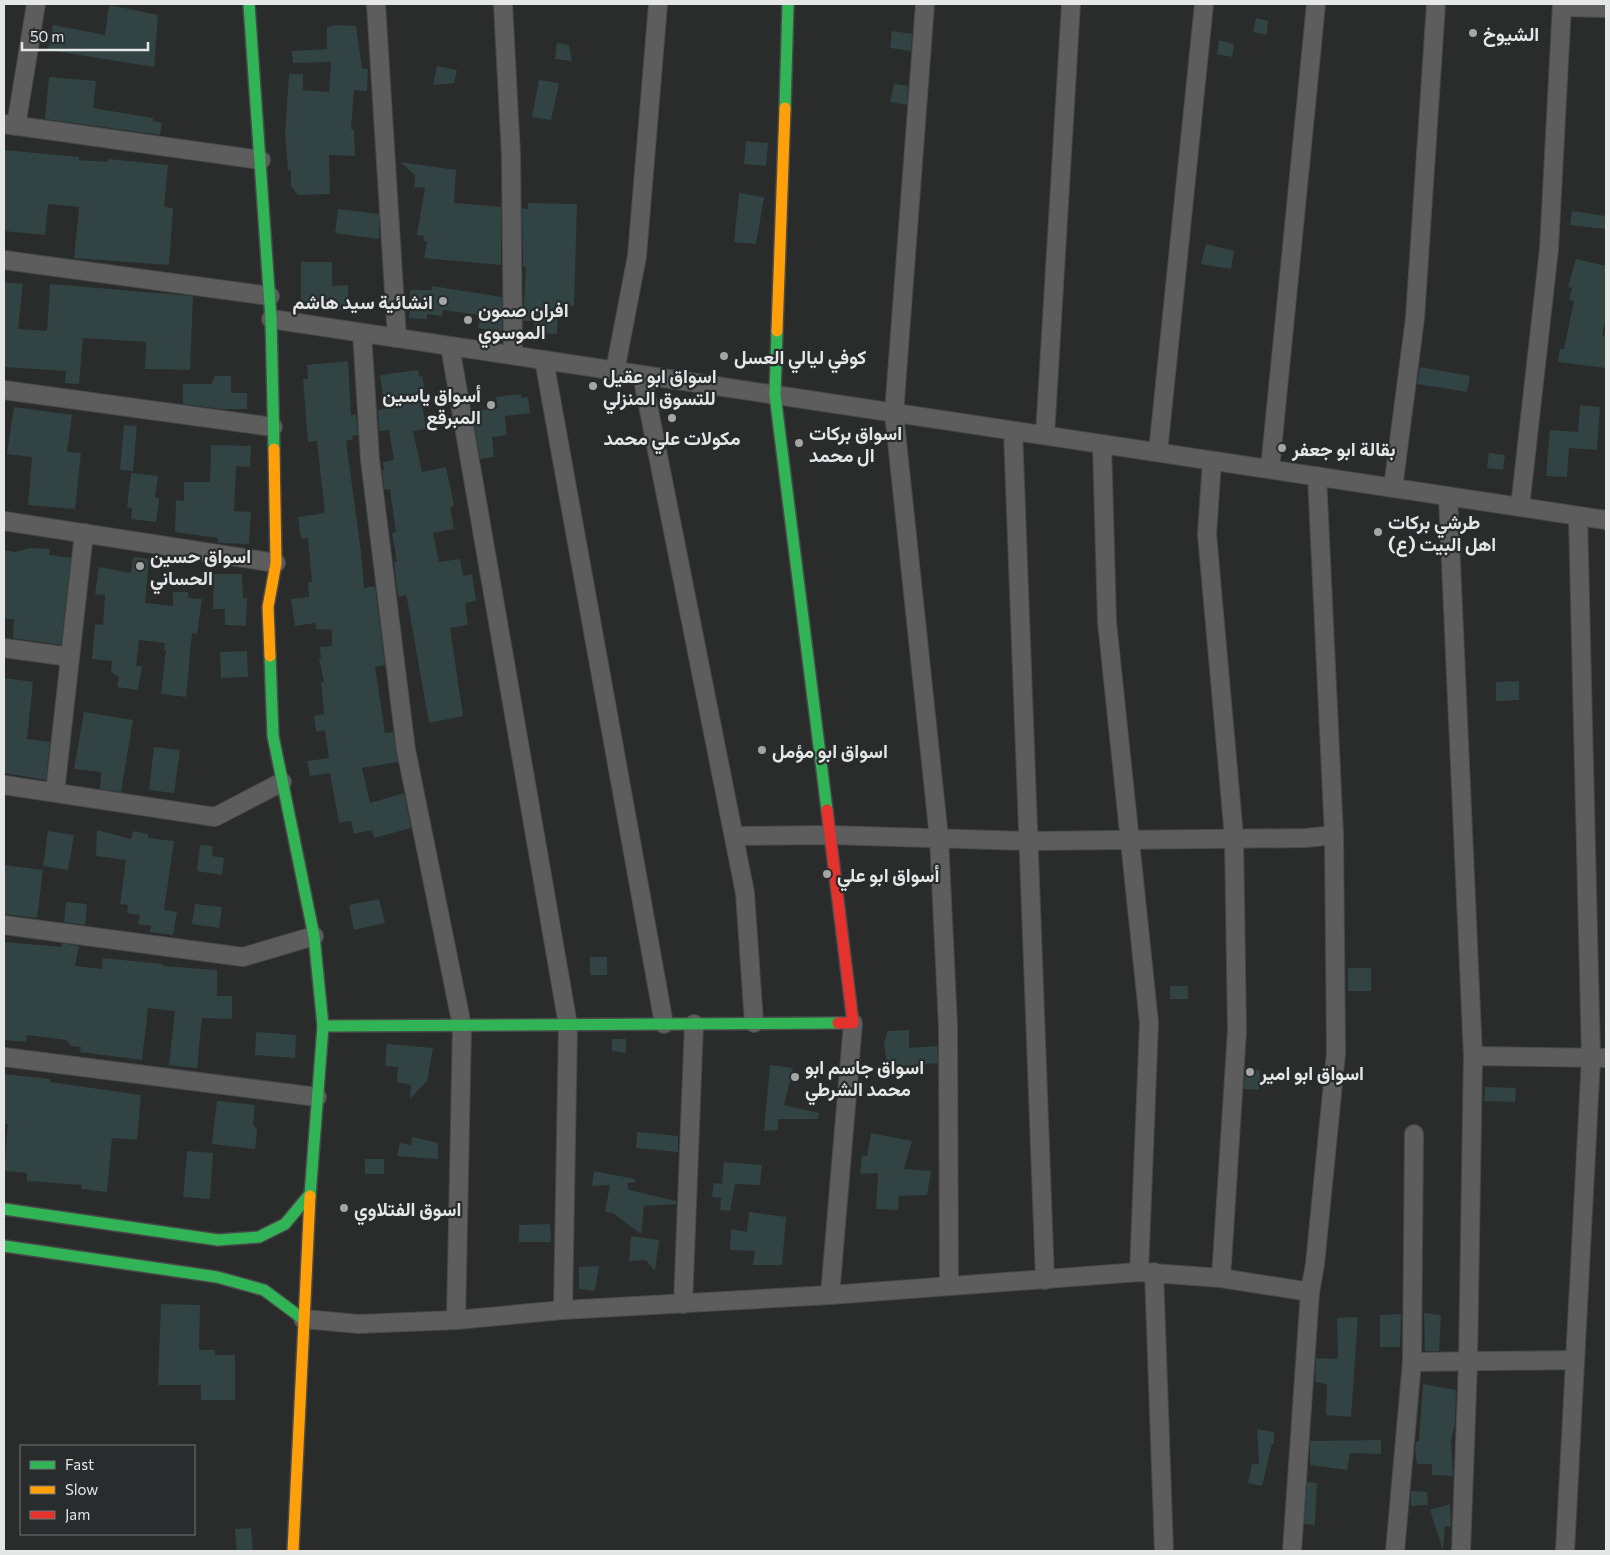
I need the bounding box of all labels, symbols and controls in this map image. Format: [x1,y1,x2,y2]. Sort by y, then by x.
scale bar [22,20,149,52]
place label: الشيوخ [1483,22,1539,47]
text: 50 m [30,27,64,45]
marker: الشيوخ [1467,27,1479,39]
place label: انشائية سيد هاشم [293,290,433,315]
marker: انشائية سيد هاشم [437,295,449,307]
place label: افران صمون الموسوي [478,298,569,349]
marker: افران صمون الموسوي [462,314,474,326]
place label: كوفي ليالي العسل [734,345,867,374]
marker: كوفي ليالي العسل [718,350,730,362]
place label: اسواق ابو عقيل للتسوق المنزلي [603,364,717,415]
marker: اسواق ابو عقيل للتسوق المنزلي [587,380,599,392]
place label: أسواق ياسين المبرقع [382,383,481,431]
marker: أسواق ياسين المبرقع [485,399,497,411]
marker: مكولات علي محمد [666,412,678,424]
place label: اسواق بركات ال محمد [809,421,902,467]
place label: مكولات علي محمد [603,426,741,455]
marker: اسواق بركات ال محمد [793,437,805,449]
place label: بقالة ابو جعفر [1291,437,1396,462]
marker: بقالة ابو جعفر [1276,442,1288,454]
place label: طرشي بركات اهل البيت (ع) [1388,510,1496,557]
marker: طرشي بركات اهل البيت (ع) [1372,526,1384,538]
place label: اسواق حسين الحساني [150,544,251,595]
marker: اسواق حسين الحساني [134,560,146,572]
place label: اسواق ابو مؤمل [772,739,888,764]
marker: اسواق ابو مؤمل [756,744,768,756]
place label: أسواق ابو علي [837,863,939,892]
marker: أسواق ابو علي [821,868,833,880]
place label: اسواق جاسم ابو محمد الشرطي [805,1055,924,1106]
place label: اسواق ابو امير [1259,1061,1364,1086]
marker: اسواق ابو امير [1244,1066,1256,1078]
marker: اسواق جاسم ابو محمد الشرطي [789,1071,801,1083]
place label: اسوق الفتلاوي [354,1197,461,1226]
marker: اسوق الفتلاوي [338,1202,350,1214]
legend [20,1445,195,1535]
text: Fast [65,1455,94,1473]
text: Slow [65,1480,98,1498]
text: Jam [65,1505,90,1523]

